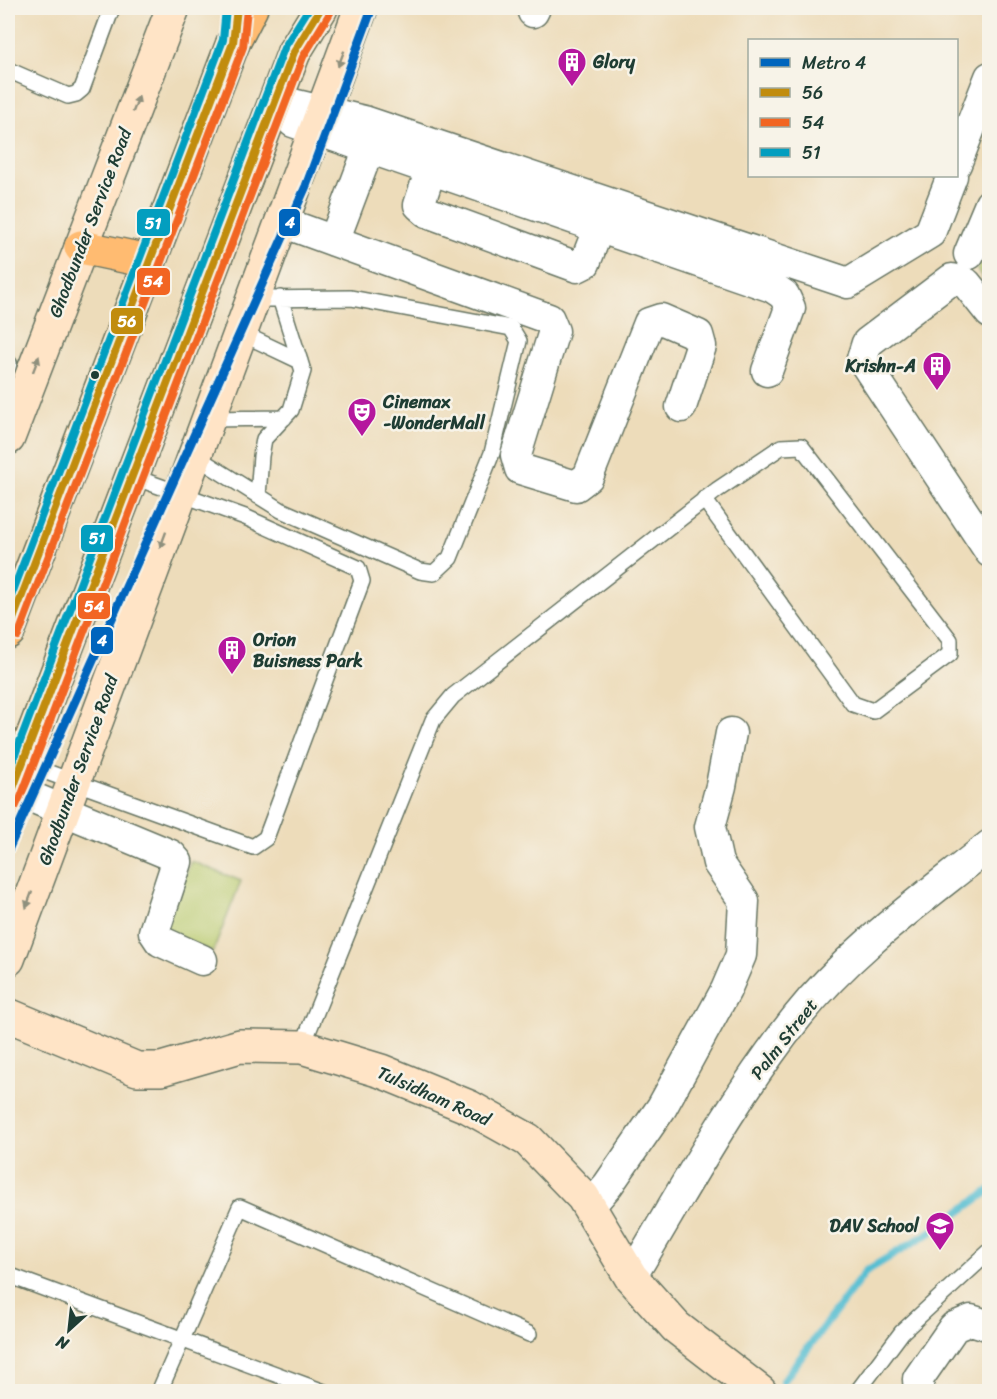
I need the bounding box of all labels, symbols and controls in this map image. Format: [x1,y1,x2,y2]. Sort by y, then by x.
legend [748,39,958,177]
building icon: Glory [556,46,588,88]
place label: Glory [592,46,636,78]
text: Metro 4 [802,47,866,79]
one-way arrow [336,50,346,68]
text: 56 [802,77,823,109]
one-way arrow [132,95,141,113]
text: 54 [802,107,824,139]
street label: Ghodbunder Service Road [39,122,141,322]
text: 51 [802,137,821,169]
line badge: 51 [136,208,171,237]
line badge: 4 [278,208,301,237]
text: 4 [284,208,295,237]
text: 51 [145,209,161,238]
line badge: 54 [136,267,171,296]
text: 54 [143,267,163,296]
line badge: 56 [110,307,144,335]
text: 56 [118,307,136,336]
place label: Krishn-A [844,350,916,382]
building icon: Krishn-A [921,350,953,392]
one-way arrow [32,355,41,373]
unlabelled marker [89,369,101,381]
place label: Cinemax -WonderMall [382,386,486,439]
theatre icon: Cinemax -WonderMall [346,396,378,438]
line badge: 51 [80,524,114,553]
text: 51 [89,524,105,553]
one-way arrow [158,531,168,549]
line badge: 54 [77,592,111,620]
text: 54 [84,592,104,621]
place label: Orion Buisness Park [253,624,363,677]
line badge: 4 [90,626,114,655]
text: 4 [96,626,107,655]
building icon: Orion Buisness Park [216,634,248,676]
street label: Ghodbunder Service Road [29,669,128,870]
one-way arrow [24,891,34,909]
street label: Palm Street [742,991,826,1087]
street label: Tulsidham Road [372,1057,497,1136]
place label: DAV School [830,1210,920,1242]
school or university icon: DAV School [924,1210,956,1252]
north arrow [39,1300,99,1360]
text: N [50,1327,75,1359]

